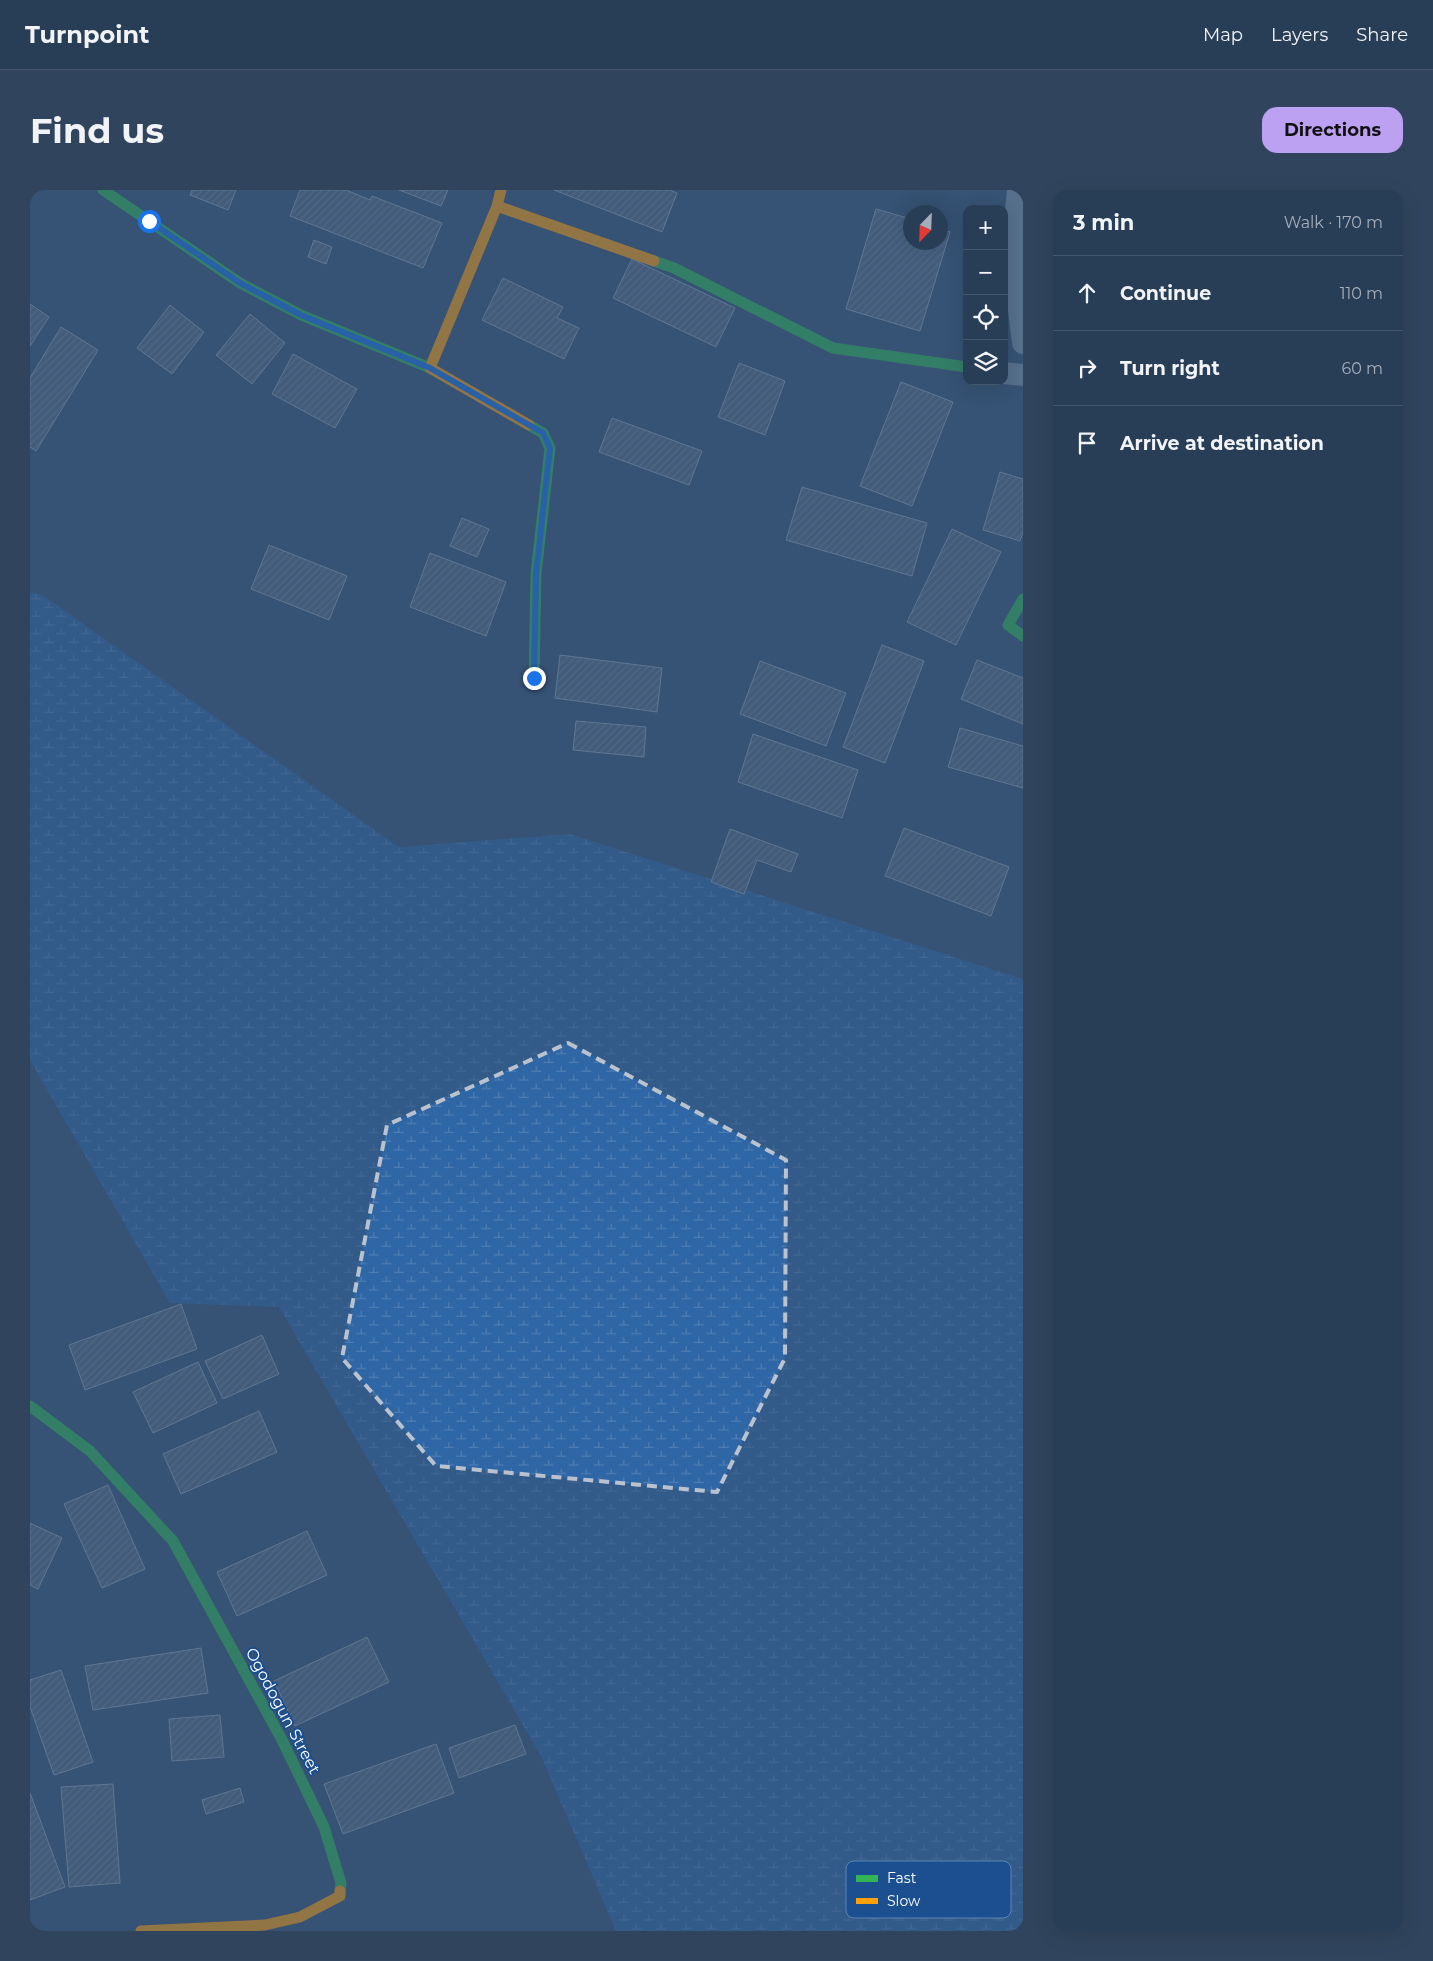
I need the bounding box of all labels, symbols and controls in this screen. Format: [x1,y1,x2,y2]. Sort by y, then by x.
text: Turnpoint [25,20,149,49]
text: Map [1203,24,1243,46]
text: Layers [1271,24,1328,46]
text: Share [1356,24,1408,46]
button: Directions [1262,107,1403,153]
text: Find us [30,109,164,152]
north arrow [903,205,948,250]
map controls [963,205,1008,385]
button: + [963,205,1008,250]
route start [138,210,161,233]
text: 3 min [1073,210,1134,235]
text: Walk · 170 m [1284,213,1383,232]
button: − [963,250,1008,295]
icon: ahead [1073,279,1101,307]
text: Continue [1120,282,1211,305]
text: 110 m [1340,284,1383,303]
button: locate [963,295,1008,340]
button: layers [963,340,1008,385]
icon: right [1073,354,1101,382]
text: Turn right [1120,357,1220,380]
text: 60 m [1341,359,1383,378]
icon: arrive [1073,429,1101,457]
text: Arrive at destination [1120,432,1324,455]
route end [523,667,546,690]
street label: Ogodogun Street [242,1645,325,1778]
legend [846,1861,1011,1918]
text: Fast [887,1869,917,1887]
text: Slow [887,1892,921,1910]

